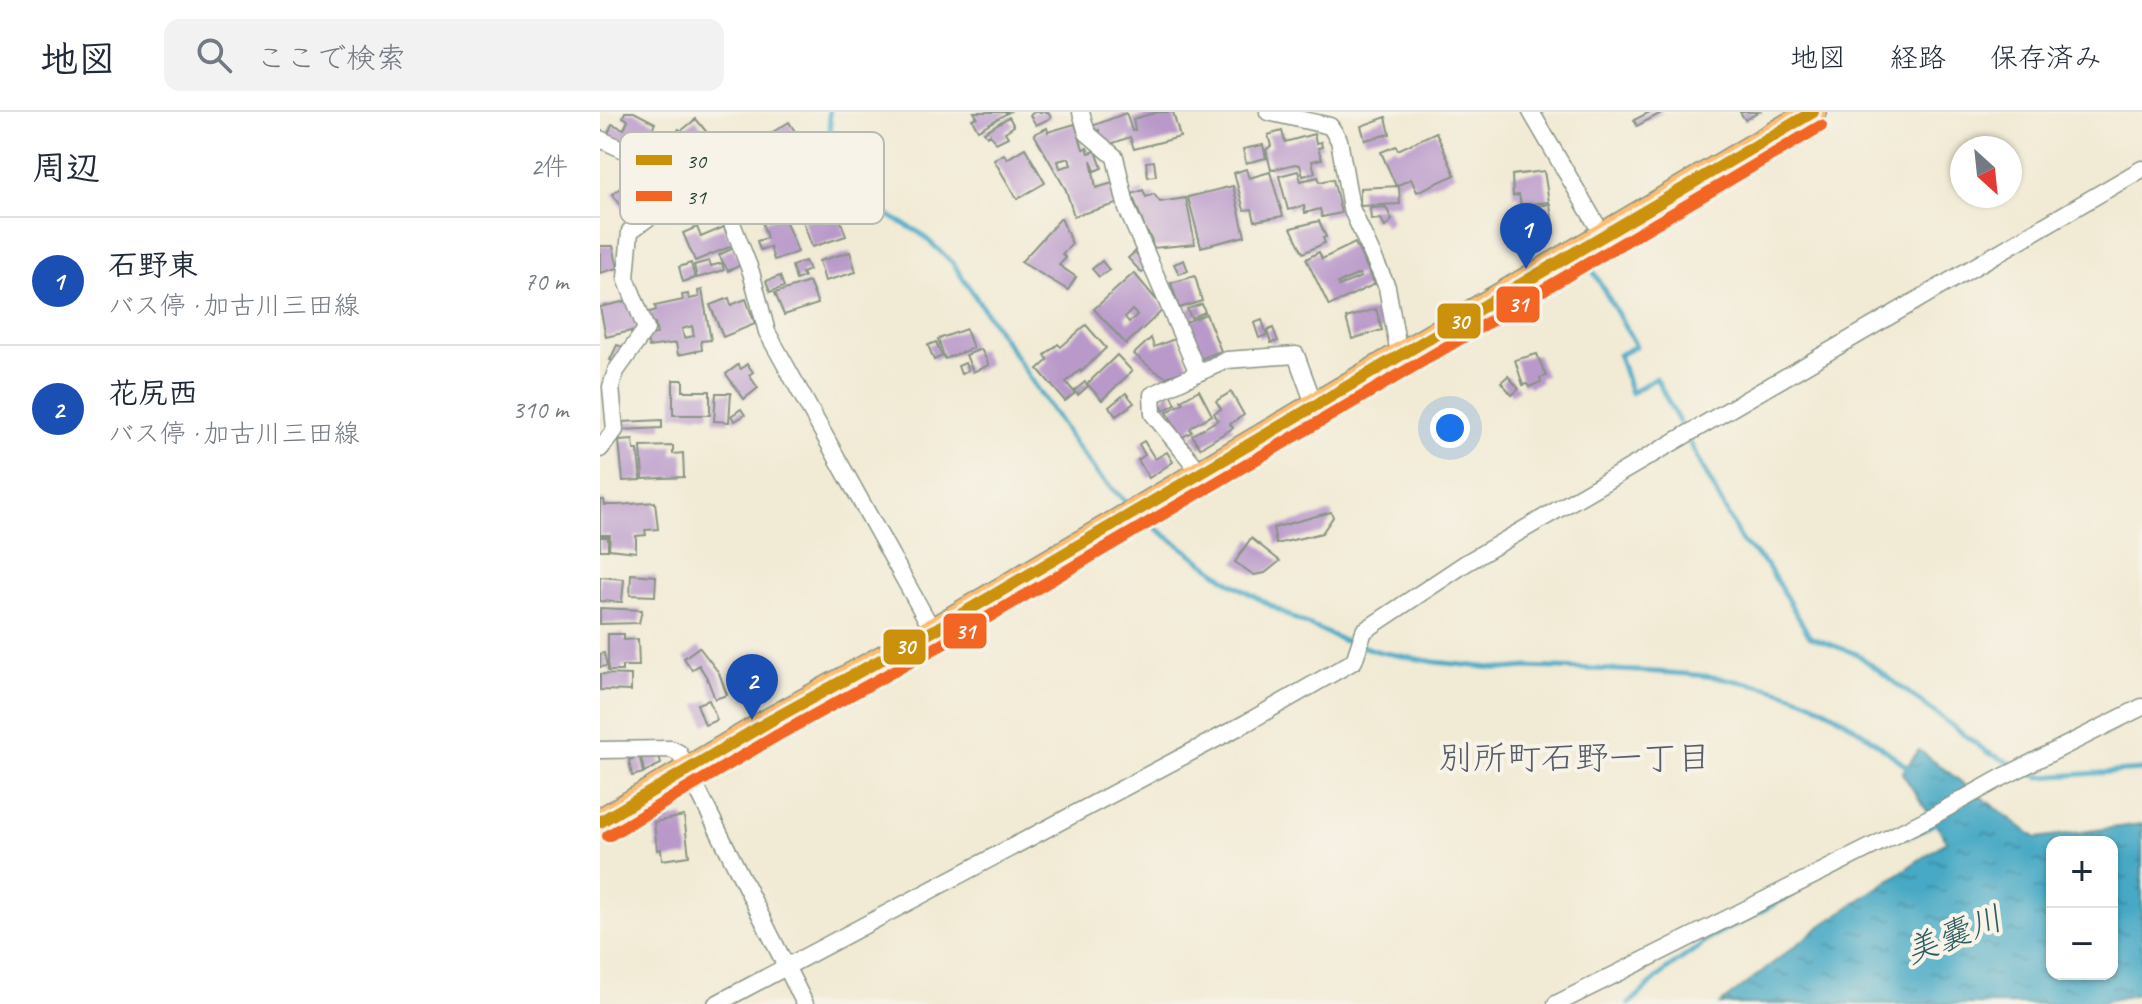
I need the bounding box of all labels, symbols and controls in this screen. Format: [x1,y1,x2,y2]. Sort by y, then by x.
search box [164,19,724,91]
icon: search [192,33,236,77]
text: 地図 [40,36,116,83]
text: ここで検索 [256,39,406,77]
text: 地図 [1790,40,1846,75]
text: 経路 [1890,40,1946,75]
text: 保存済み [1990,40,2102,75]
legend [620,132,884,224]
north arrow [1950,136,2022,208]
text: 周辺 [32,146,100,189]
text: 30 [686,147,708,175]
text: 2件 [530,150,568,183]
text: 31 [686,183,707,211]
pin: 1 [1500,203,1552,269]
text: 石野東 [108,246,198,284]
text: 1 [52,265,64,298]
text: 70 m [524,265,568,298]
line badge: 31 [1495,285,1541,324]
text: バス停 · 加古川三田線 [108,289,359,322]
text: 31 [1508,291,1530,319]
line badge: 30 [1436,302,1482,340]
text: 30 [1449,308,1471,336]
text: 花尻西 [108,374,198,412]
text: 2 [52,393,64,426]
text: 310 m [512,393,568,426]
your location [1430,408,1470,448]
text: バス停 · 加古川三田線 [108,417,359,450]
line badge: 31 [942,612,988,650]
text: 31 [955,618,977,646]
line badge: 30 [882,628,927,666]
text: 30 [895,633,917,661]
pin: 2 [726,654,778,720]
district label: 別所町石野一丁目 [1439,736,1711,779]
map controls [2046,836,2118,980]
button: + [2046,836,2118,908]
water label: 美嚢川 [1898,896,2008,973]
button: − [2046,908,2118,980]

